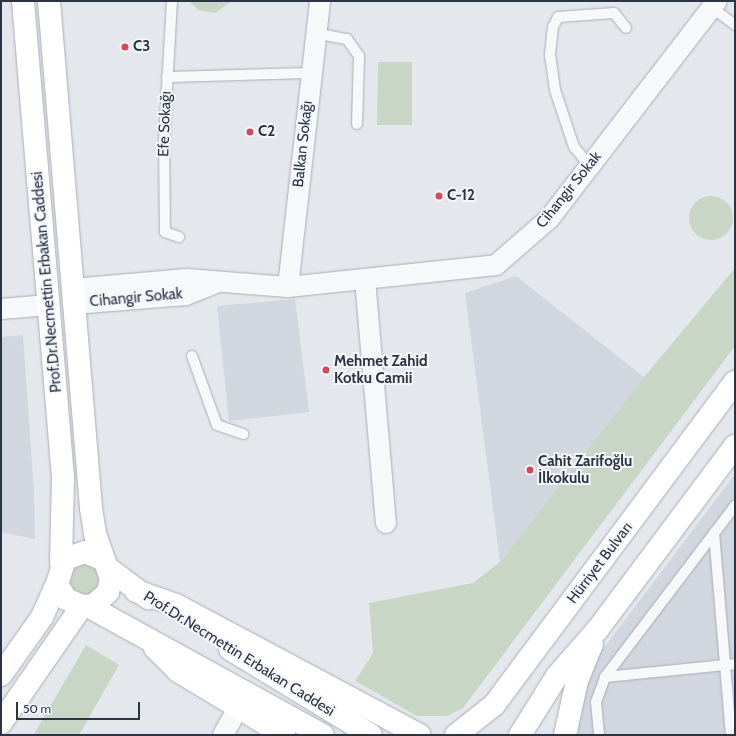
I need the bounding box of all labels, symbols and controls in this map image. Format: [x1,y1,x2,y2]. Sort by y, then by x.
place label: C3 [133,38,150,56]
marker: C3 [120,42,130,52]
street label: Efe Sokağı [155,91,175,157]
street label: Balkan Sokağı [290,100,316,188]
place label: C2 [258,123,275,141]
marker: C2 [245,127,255,137]
street label: Cihangir Sokak [533,148,605,232]
street label: Prof.Dr.Necmettin Erbakan Caddesi [28,171,66,393]
place label: C-12 [447,187,475,205]
marker: C-12 [434,191,444,201]
street label: Cihangir Sokak [89,285,183,311]
place label: Mehmet Zahid Kotku Camii [334,352,428,387]
marker: Mehmet Zahid Kotku Camii [321,365,331,375]
place label: Cahit Zarifoğlu İlkokulu [538,452,632,487]
marker: Cahit Zarifoğlu İlkokulu [525,465,535,475]
street label: Hürriyet Bulvarı [564,519,636,607]
street label: Prof.Dr.Necmettin Erbakan Caddesi [140,588,338,720]
scale bar [18,694,142,720]
text: 50 m [23,701,51,716]

